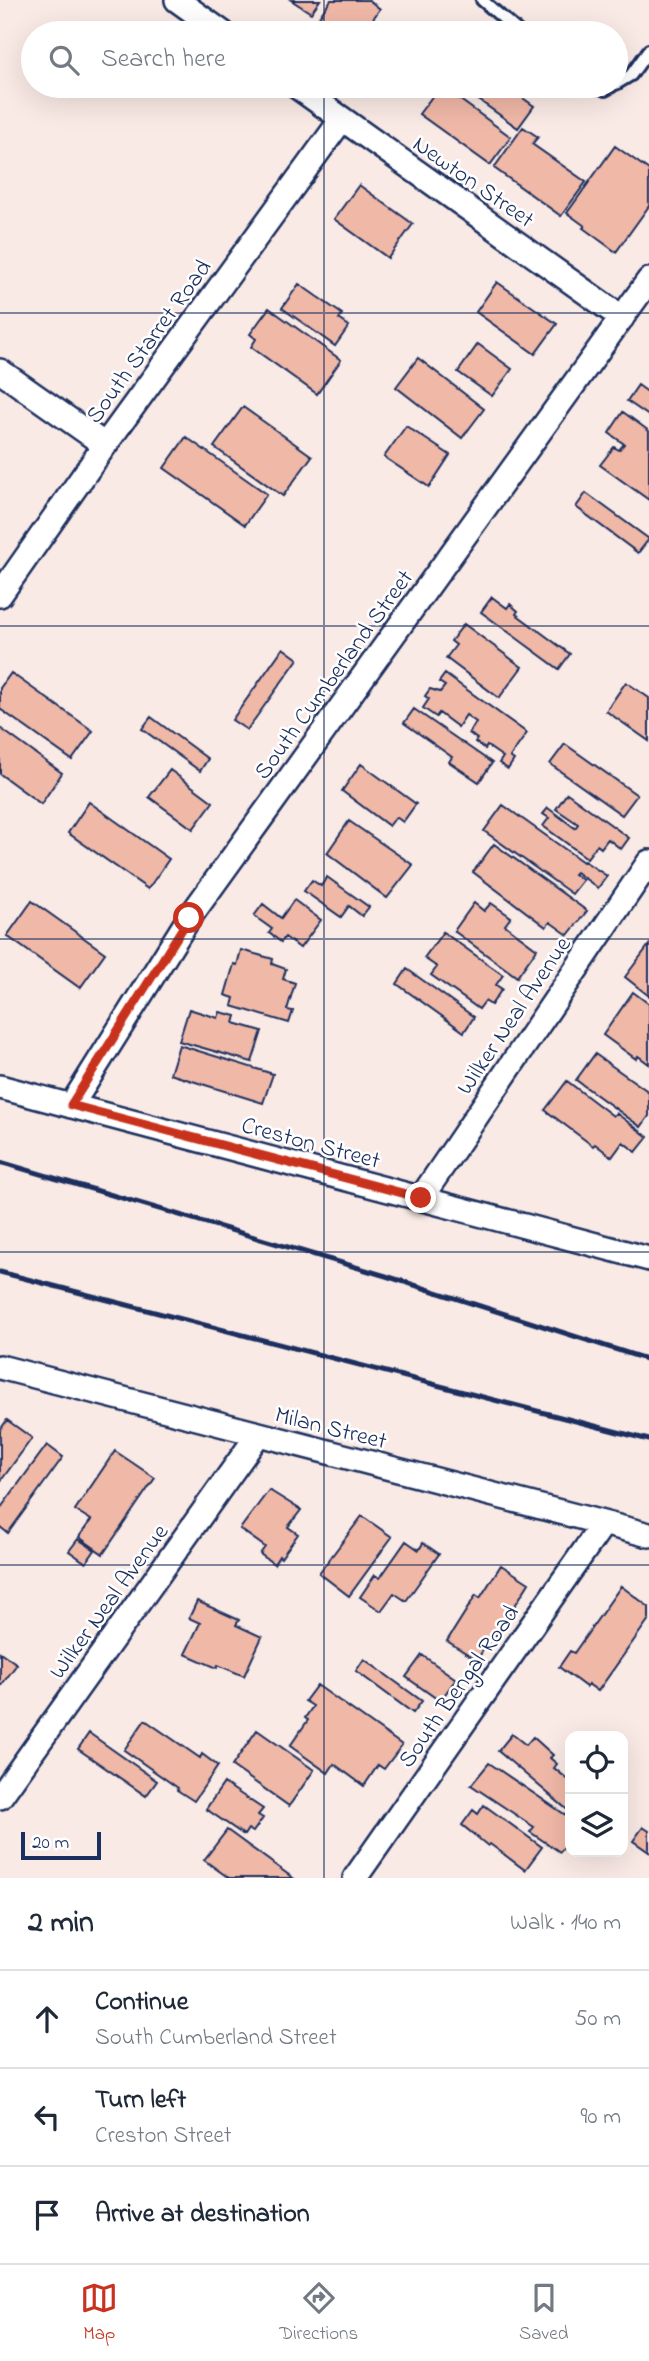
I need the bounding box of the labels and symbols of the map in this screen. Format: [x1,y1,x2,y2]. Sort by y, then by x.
street label: Newton Street [405,128,541,238]
street label: South Starret Road [78,253,222,432]
street label: South Cumberland Street [247,563,423,788]
route start [173,902,204,933]
street label: Wilker Neal Avenue [449,930,581,1103]
street label: Creston Street [237,1109,384,1180]
route end [405,1182,436,1213]
street label: Milan Street [271,1399,390,1460]
street label: Wilker Neal Avenue [42,1517,179,1687]
street label: South Bengal Road [391,1598,530,1776]
scale bar [21,1829,102,1861]

